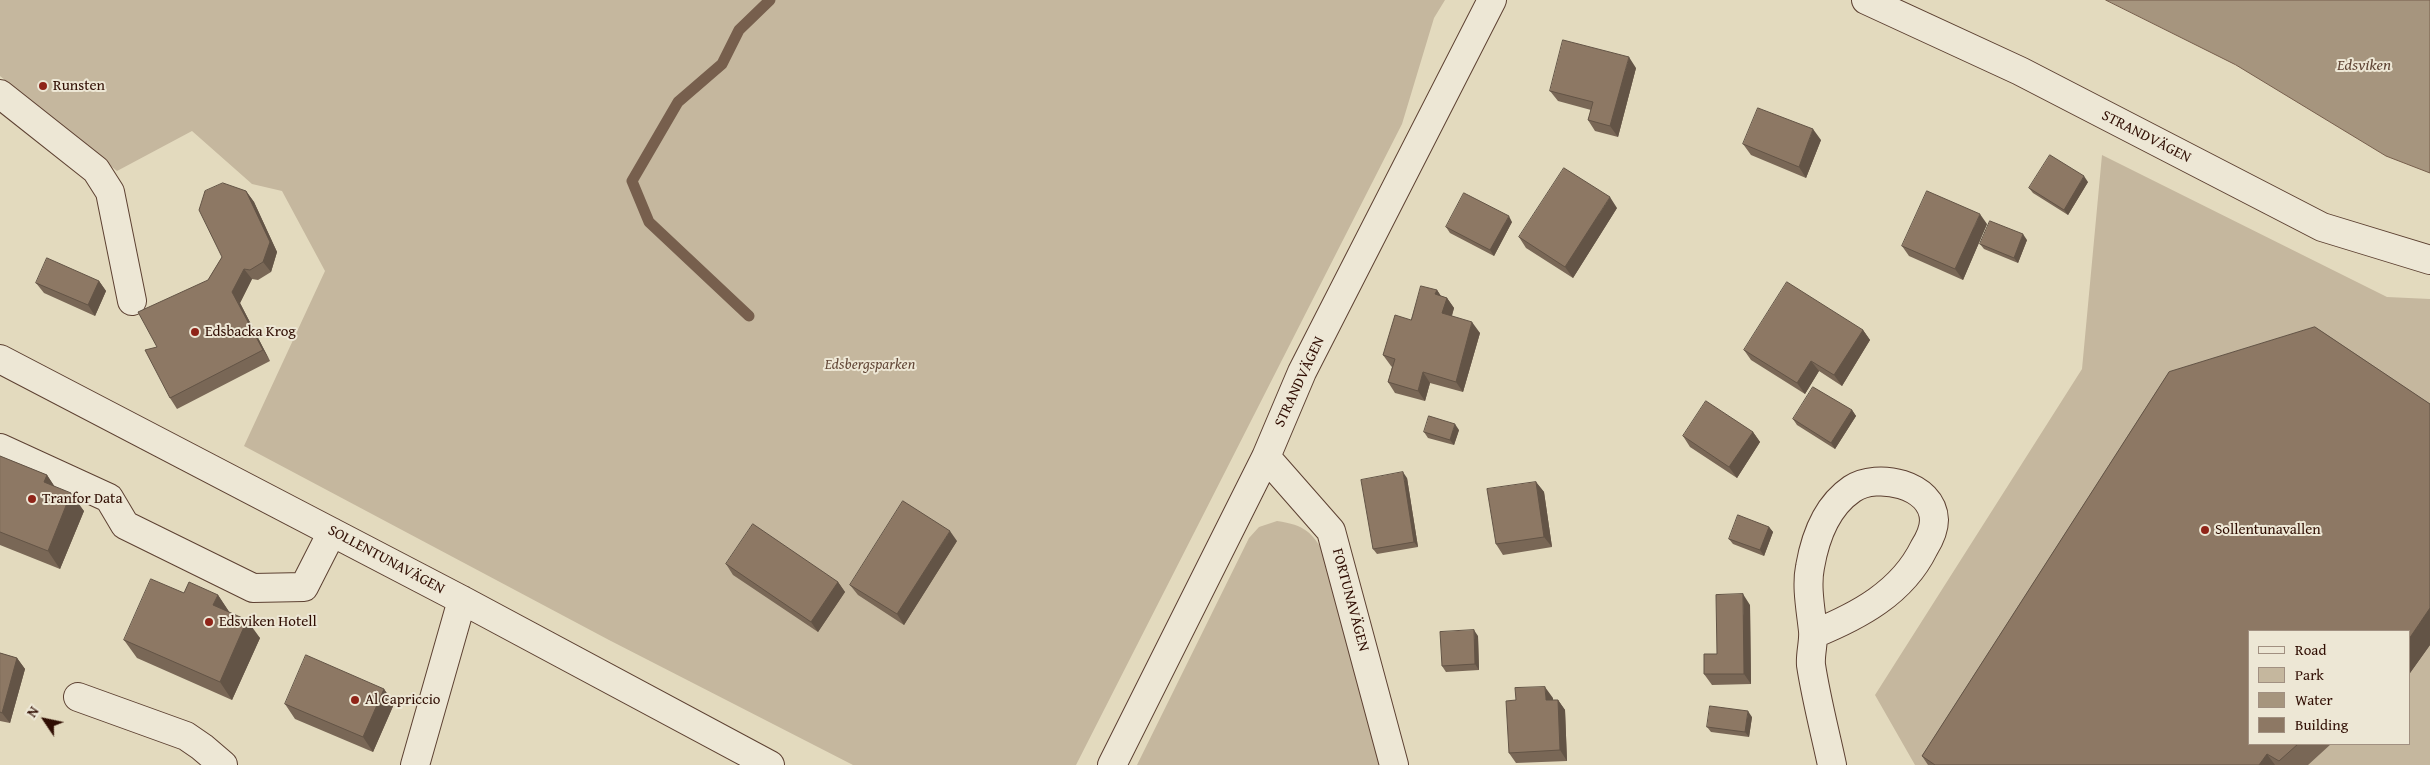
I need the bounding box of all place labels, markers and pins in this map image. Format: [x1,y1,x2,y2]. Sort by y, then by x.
place label: Runsten [53,77,105,95]
marker: Runsten [37,80,49,92]
place label: Edsbacka Krog [205,323,296,341]
marker: Edsbacka Krog [189,326,201,338]
place label: Tranfor Data [42,490,122,508]
marker: Tranfor Data [26,493,38,505]
place label: Sollentunavallen [2215,521,2321,539]
marker: Sollentunavallen [2199,524,2211,536]
place label: Edsviken Hotell [219,613,317,631]
marker: Edsviken Hotell [203,616,215,628]
place label: Al Capriccio [365,691,441,709]
marker: Al Capriccio [349,694,361,706]

